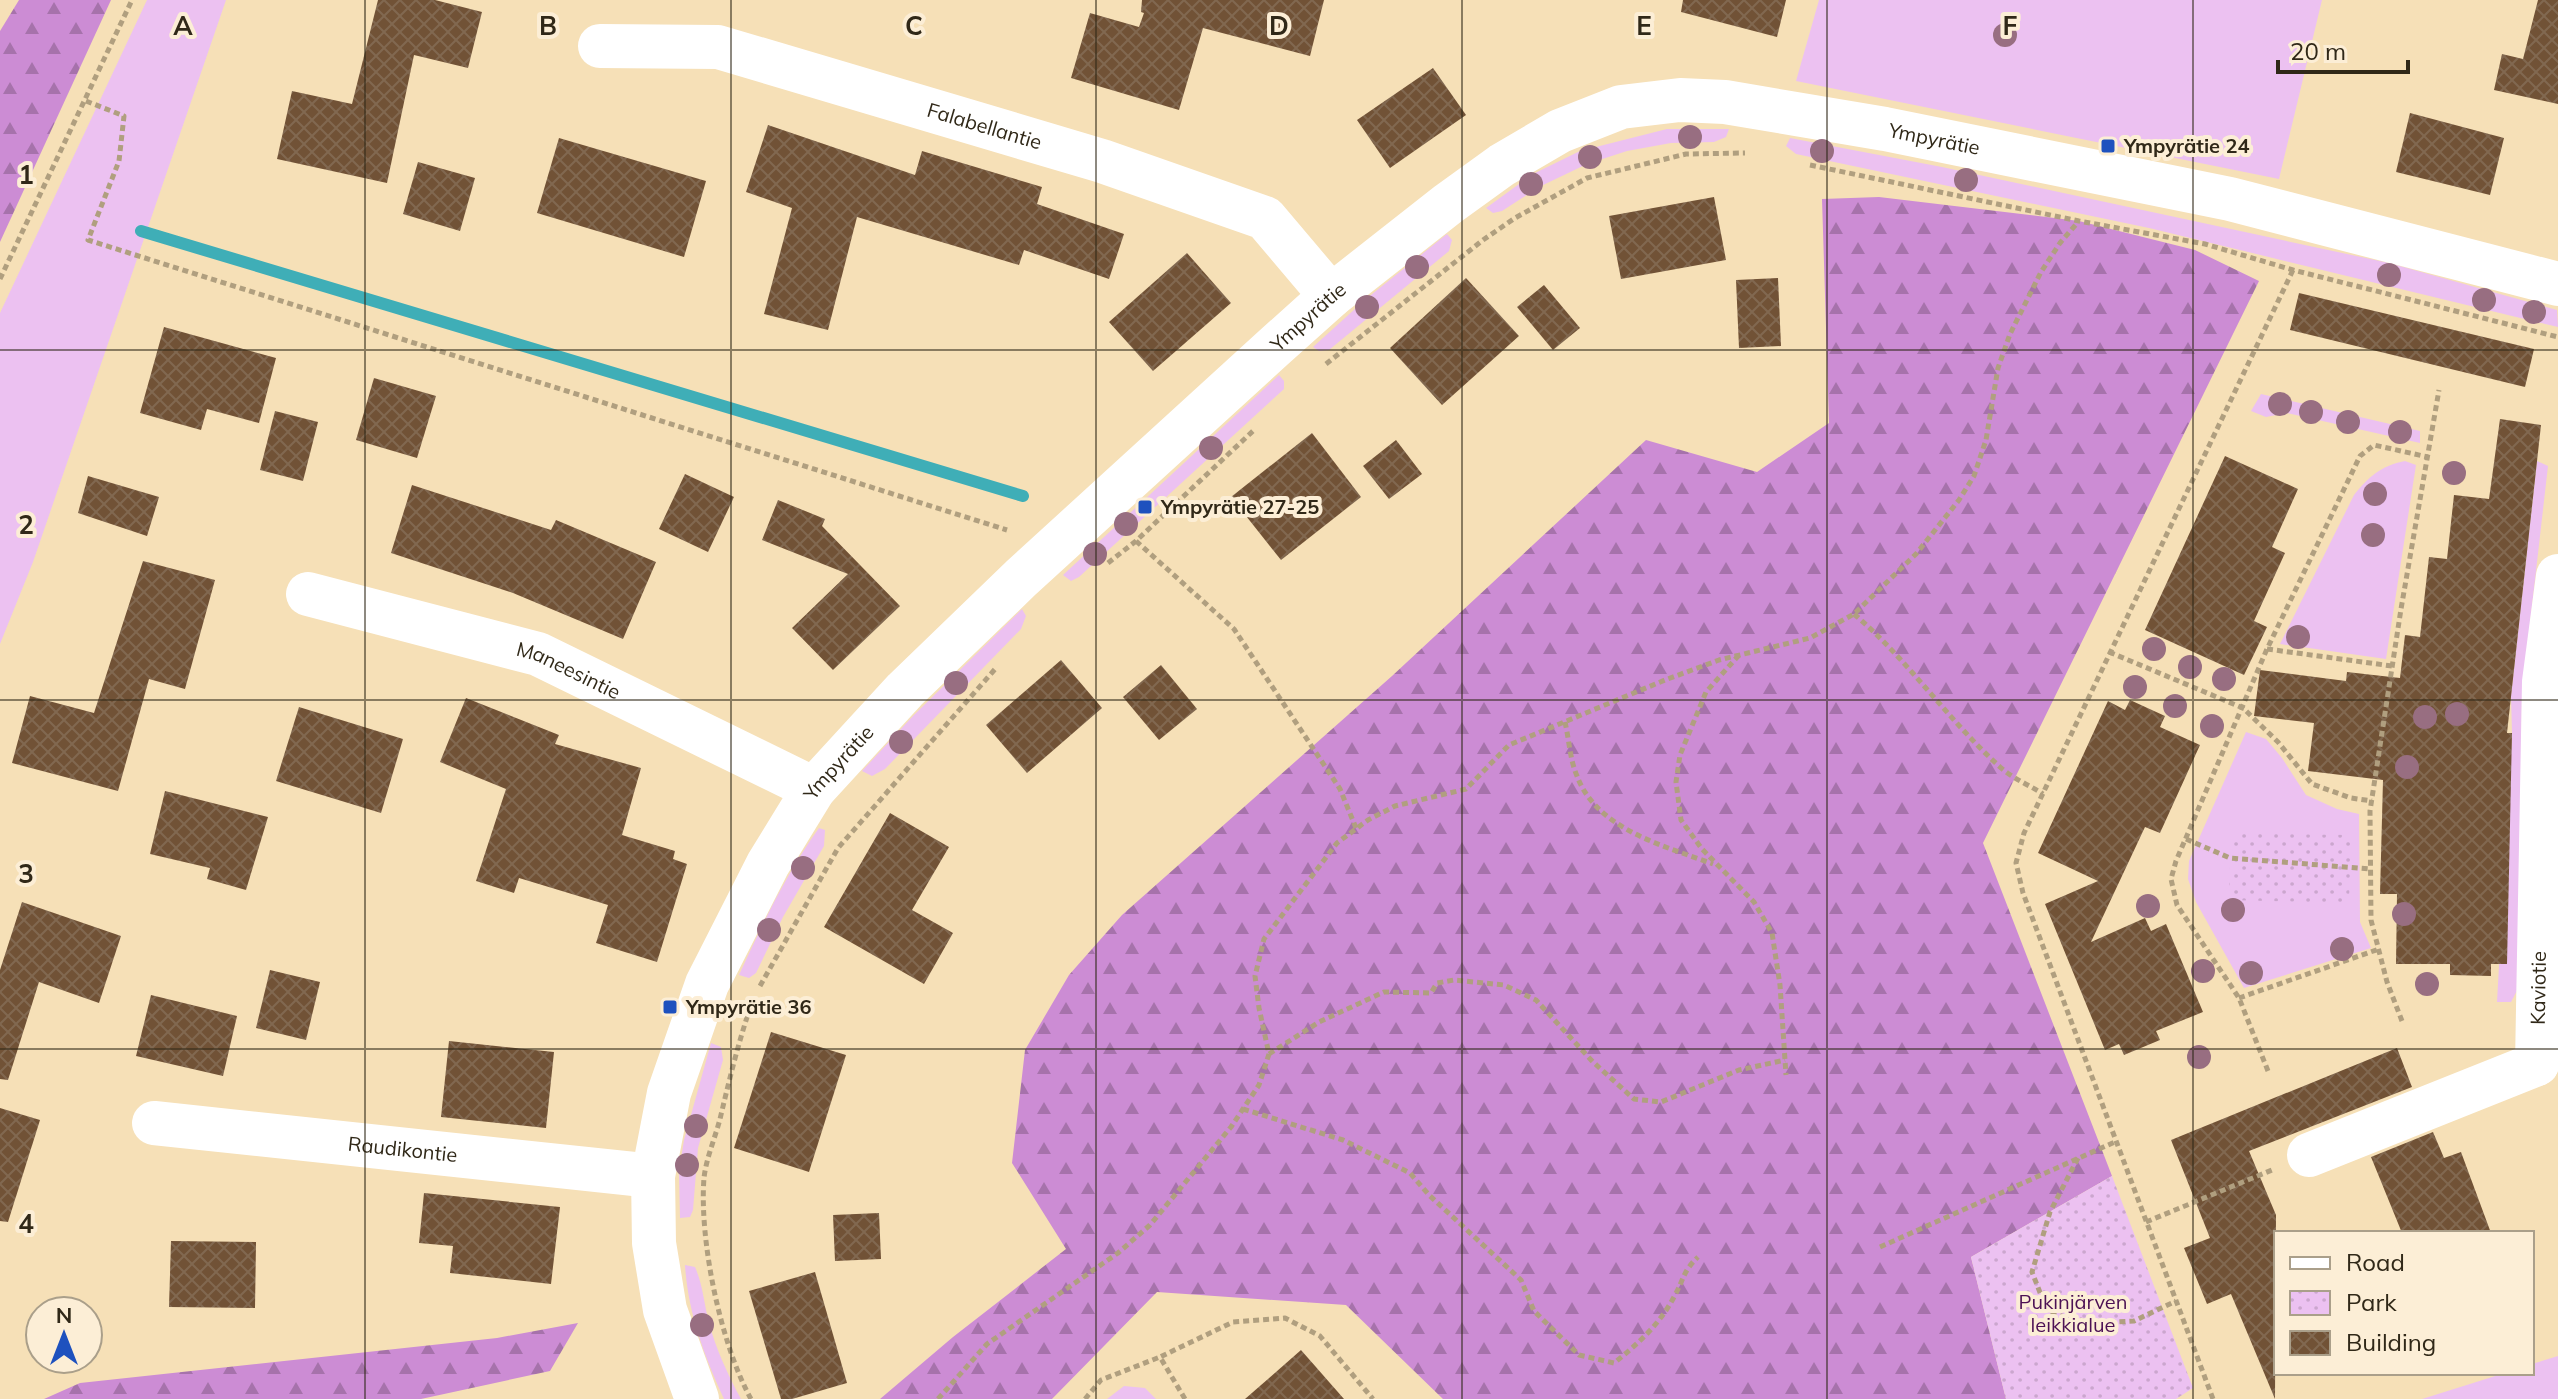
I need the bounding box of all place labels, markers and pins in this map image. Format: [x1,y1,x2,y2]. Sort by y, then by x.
place label: Ympyrätie 24 [2123,133,2250,158]
marker: Ympyrätie 24 [2099,137,2117,155]
place label: Ympyrätie 27-25 [1160,494,1319,519]
marker: Ympyrätie 27-25 [1136,498,1154,516]
place label: Ympyrätie 36 [685,994,812,1019]
marker: Ympyrätie 36 [661,998,679,1016]

